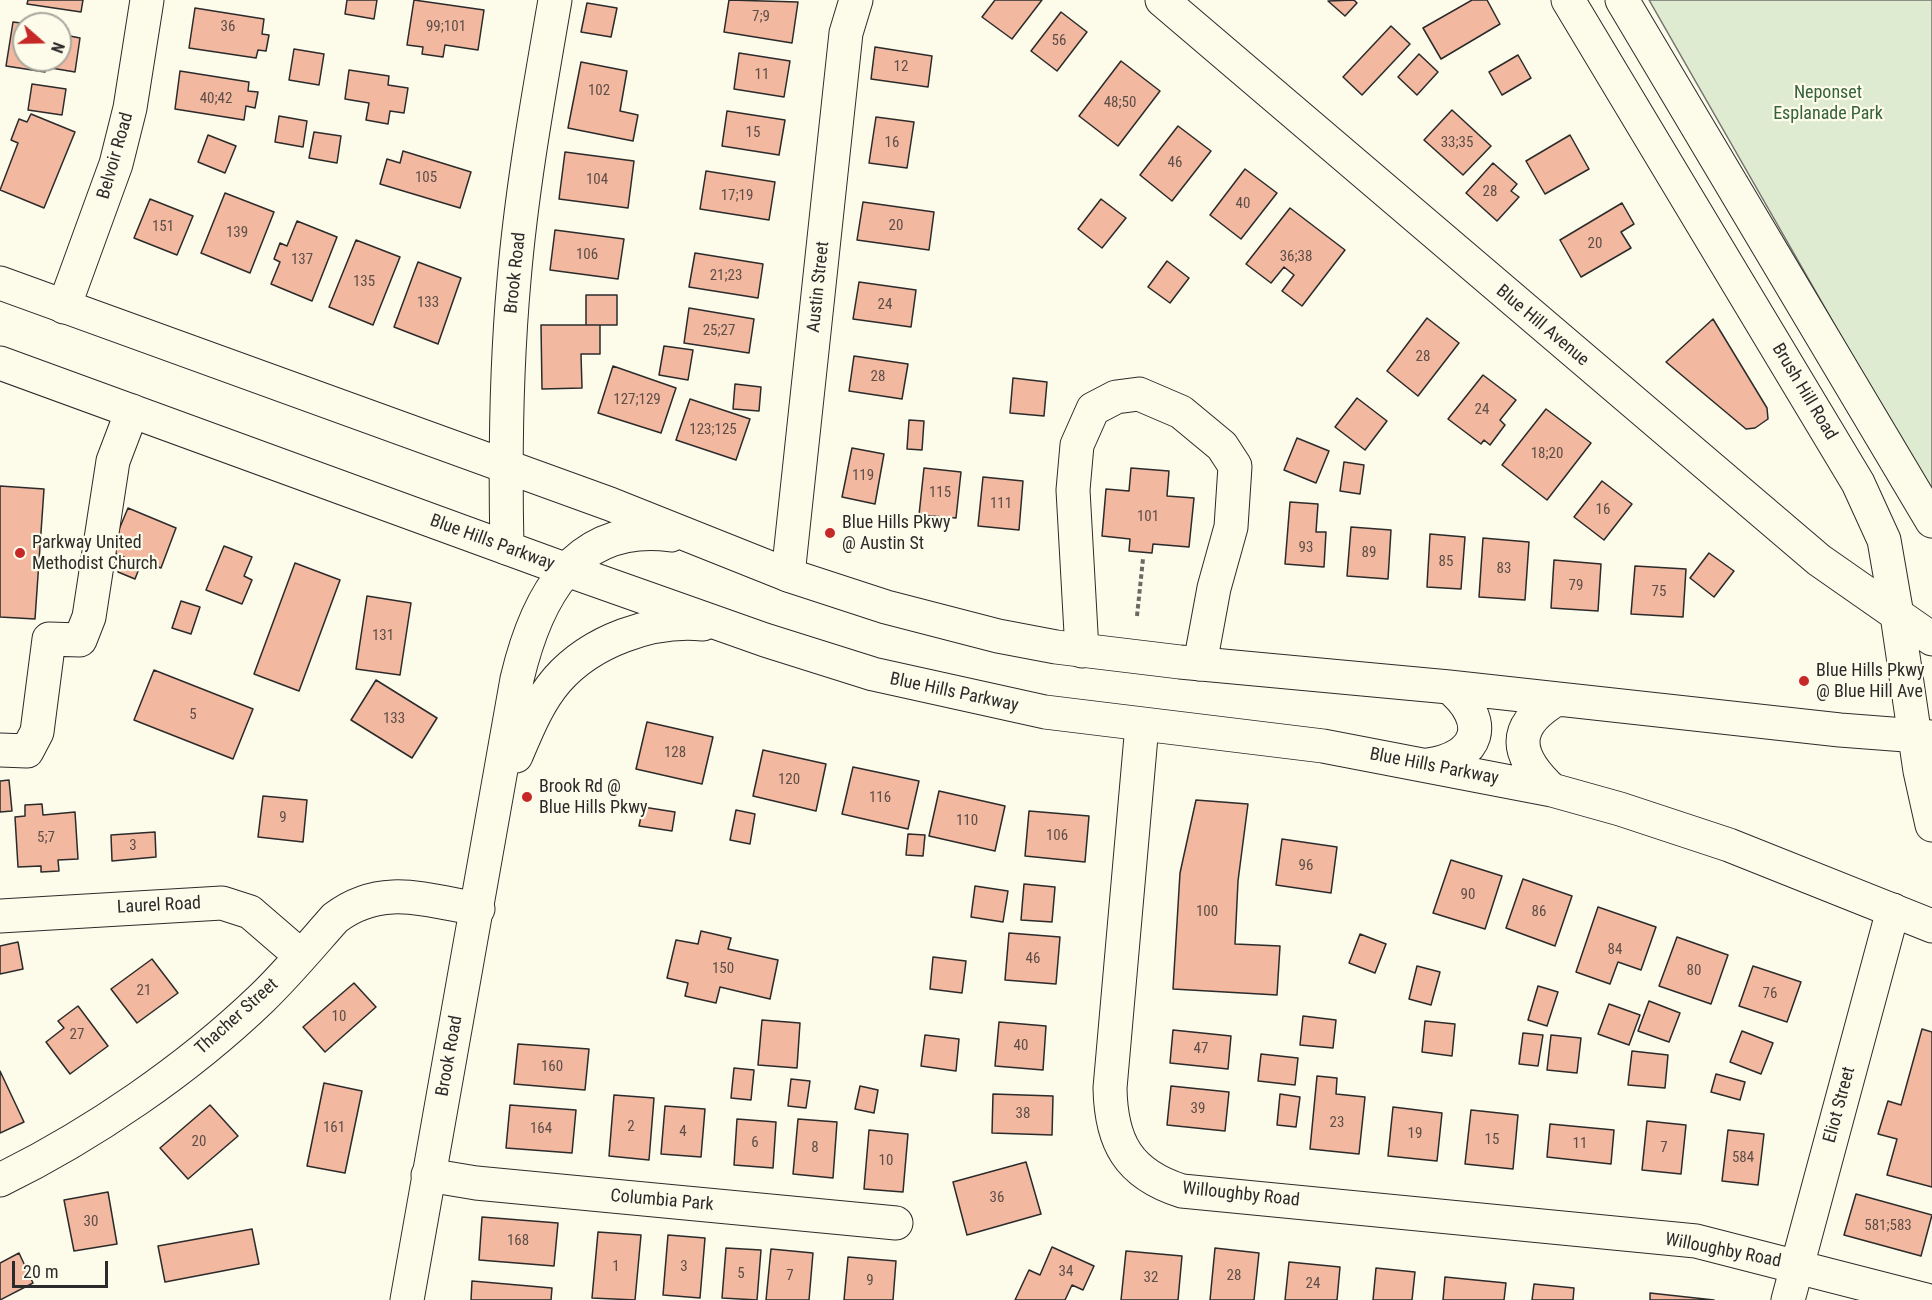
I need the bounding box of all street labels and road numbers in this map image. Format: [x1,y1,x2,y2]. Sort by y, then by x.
street label: Belvoir Road [93,110,139,202]
street label: Brook Road [501,231,531,315]
street label: Austin Street [803,240,835,334]
street label: Blue Hill Avenue [1491,281,1593,371]
street label: Brush Hill Road [1767,340,1841,444]
street label: Blue Hills Parkway [427,510,557,576]
street label: Blue Hills Parkway [888,669,1020,717]
street label: Blue Hills Parkway [1368,744,1500,790]
street label: Laurel Road [116,893,202,919]
street label: Thacher Street [191,974,283,1060]
street label: Brook Road [432,1014,468,1098]
street label: Eliot Street [1819,1065,1861,1145]
street label: Willoughby Road [1181,1178,1301,1212]
street label: Columbia Park [610,1186,714,1216]
street label: Willoughby Road [1663,1229,1783,1273]

